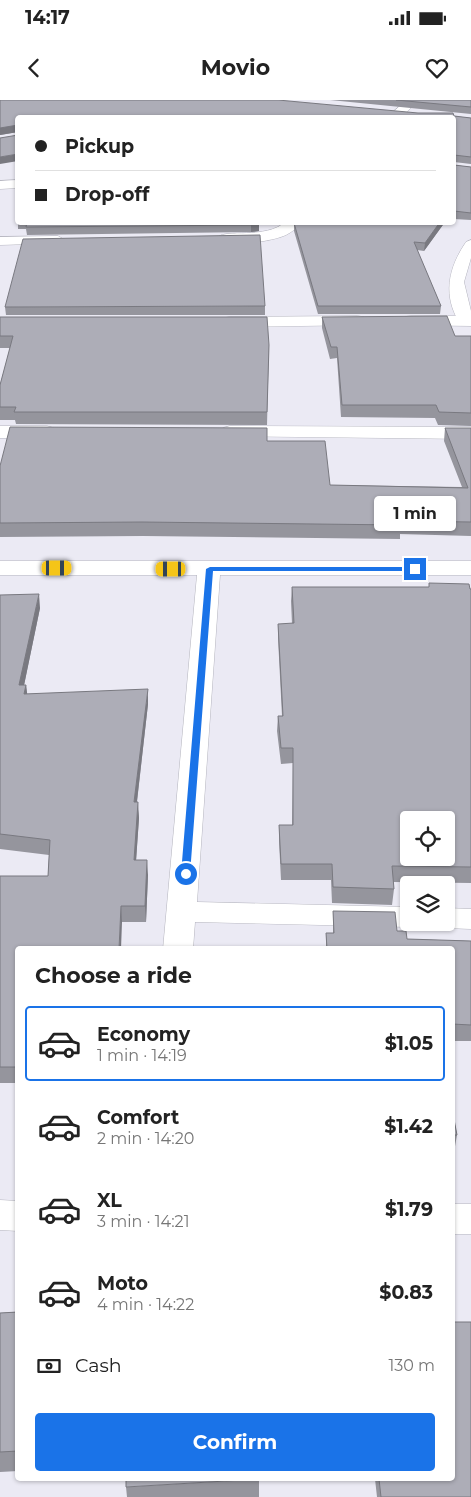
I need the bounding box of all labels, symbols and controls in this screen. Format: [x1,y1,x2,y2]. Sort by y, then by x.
text: 14:17 [25,6,70,29]
icon: back [20,54,48,82]
text: Movio [201,54,270,81]
icon: heart [423,54,451,82]
text: Pickup [65,135,134,158]
text: Drop-off [65,183,149,206]
callout: 1 min [374,496,456,532]
text: 1 min [393,504,437,523]
route end [404,558,426,580]
car [42,561,72,576]
car [156,562,186,577]
map controls [400,811,455,931]
button: locate [400,811,455,866]
route start [175,863,197,885]
button: layers [400,876,455,931]
text: Choose a ride [35,962,192,989]
icon: car [37,1021,82,1066]
text: Economy [97,1023,190,1046]
text: $1.05 [385,1032,433,1055]
text: 1 min · 14:19 [97,1046,187,1065]
icon: car [37,1104,82,1149]
text: Comfort [97,1106,179,1129]
text: $1.42 [384,1115,433,1138]
text: 2 min · 14:20 [97,1129,194,1148]
icon: car [37,1187,82,1232]
text: XL [97,1189,122,1212]
text: $1.79 [385,1198,433,1221]
text: 3 min · 14:21 [97,1212,189,1231]
icon: car [37,1270,82,1315]
text: Moto [97,1272,148,1295]
text: $0.83 [379,1281,433,1304]
text: 4 min · 14:22 [97,1295,194,1314]
icon: cash [35,1352,63,1380]
text: Cash [75,1354,122,1377]
text: 130 m [388,1356,435,1375]
button: Confirm [35,1413,435,1471]

